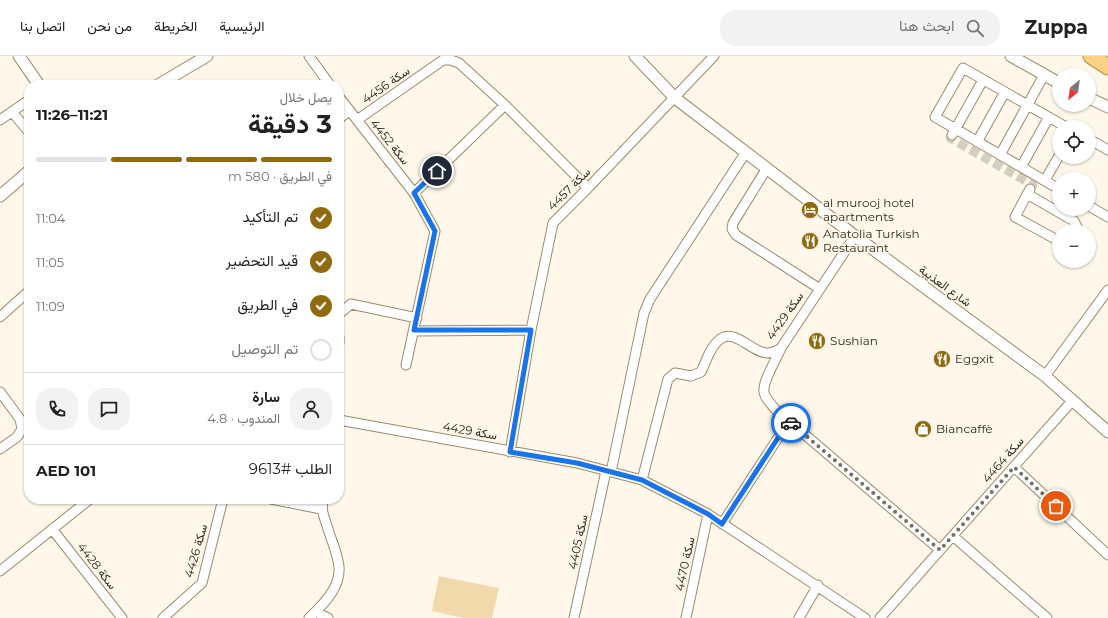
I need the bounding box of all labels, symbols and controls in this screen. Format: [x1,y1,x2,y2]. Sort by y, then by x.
search box [720,10,1000,46]
text: ابحث هنا [899,16,954,35]
text: Zuppa [1024,16,1088,39]
text: اتصل بنا [20,17,65,35]
text: من نحن [87,17,132,35]
text: الخريطة [154,17,197,35]
text: الرئيسية [219,17,265,35]
icon: search [964,17,986,39]
street label: سكة 4456 [359,63,413,106]
north arrow [1052,68,1096,112]
map controls [1052,68,1096,268]
text: يصل خلال [280,89,332,105]
text: 11:21–11:26 [36,105,108,124]
text: 3 دقيقة [248,108,332,140]
street label: سكة 4452 [367,116,413,168]
button: locate [1052,120,1096,164]
pin [420,154,454,188]
icon: home [426,160,448,182]
street label: سكة 4457 [544,164,593,213]
text: في الطريق · 580 m [228,168,332,184]
button: + [1052,172,1096,216]
place label: al murooj hotel apartments [823,195,914,224]
hotel icon: al murooj hotel apartments [800,200,820,220]
text: تم التأكيد [242,207,298,226]
icon: check [310,207,332,229]
text: 11:04 [36,210,65,226]
button: − [1052,224,1096,268]
place label: Anatolia Turkish Restaurant [823,226,920,255]
restaurant icon: Anatolia Turkish Restaurant [800,231,820,251]
text: قيد التحضير [226,251,298,270]
icon: check [310,251,332,273]
text: 11:05 [36,254,64,270]
street label: شارع العذيبة [915,262,974,311]
street label: سكة 4429 [763,289,806,343]
text: في الطريق [238,295,298,314]
icon: check [310,295,332,317]
text: 11:09 [36,298,65,314]
restaurant icon: Sushian [807,331,827,351]
place label: Sushian [830,333,878,348]
text: تم التوصيل [232,339,298,358]
restaurant icon: Eggxit [932,349,952,369]
place label: Eggxit [955,351,994,366]
text: سارة [252,387,280,406]
button: phone [36,388,78,430]
button: chat [88,388,130,430]
button: person [290,388,332,430]
courier [771,403,811,443]
text: المندوب · 4.8 [207,410,280,426]
icon: car [780,412,802,434]
street label: سكة 4429 [442,418,498,443]
shop icon: Biancaffè [913,419,933,439]
place label: Biancaffè [936,421,993,436]
street label: سكة 4464 [979,434,1027,486]
text: الطلب #9613 [249,459,332,478]
text: AED 101 [36,461,96,480]
pin [1039,489,1073,523]
icon: bag [1045,495,1067,517]
street label: سكة 4405 [564,513,591,571]
street label: سكة 4426 [181,522,210,579]
street label: سكة 4470 [671,535,698,592]
street label: سكة 4428 [74,539,120,592]

